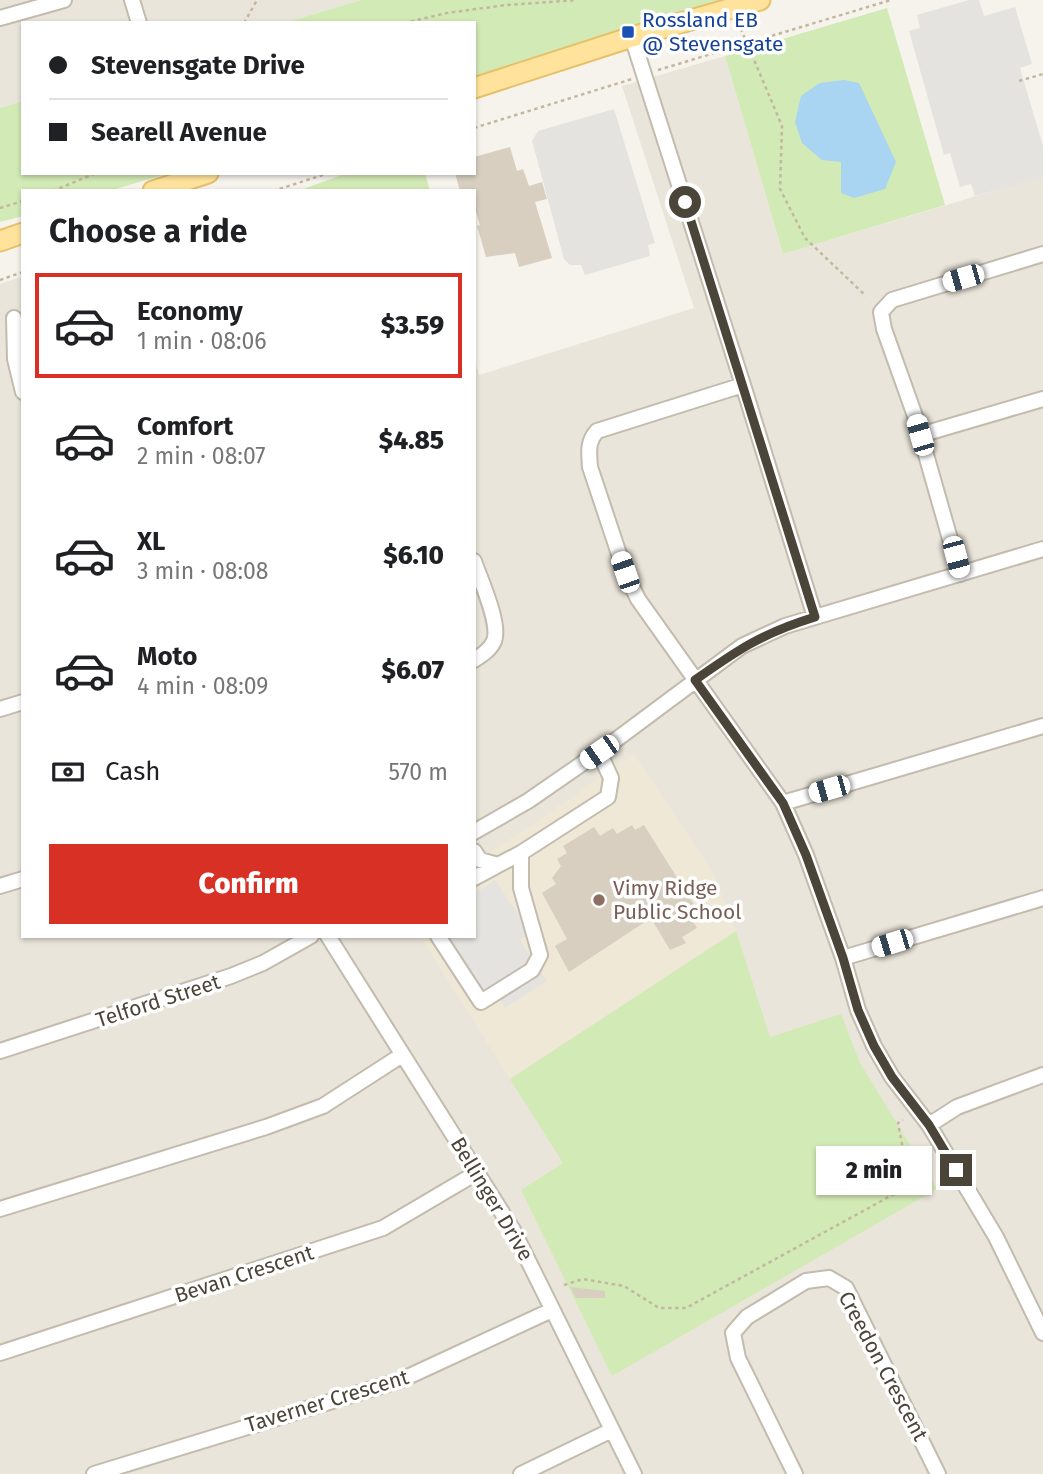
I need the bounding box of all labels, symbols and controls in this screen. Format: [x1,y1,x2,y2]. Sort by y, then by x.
place label: Rossland EB @ Stevensgate [642,7,784,57]
marker: Rossland EB @ Stevensgate [620,24,636,40]
text: Stevensgate Drive [91,50,305,81]
text: Searell Avenue [91,117,267,148]
route start [669,186,701,218]
text: Choose a ride [49,212,247,250]
car [940,262,987,294]
icon: car [53,294,116,357]
text: Economy [137,296,243,327]
text: $3.59 [381,310,444,341]
text: 1 min · 08:06 [137,327,267,355]
icon: car [53,409,116,472]
text: Comfort [137,411,233,442]
car [905,412,936,458]
text: $4.85 [379,425,444,456]
text: 2 min · 08:07 [137,442,265,470]
icon: car [53,524,116,587]
text: XL [137,526,165,557]
car [941,534,972,580]
text: $6.10 [383,540,444,571]
car [609,549,642,595]
text: 3 min · 08:08 [137,557,269,585]
icon: car [53,639,116,702]
text: Moto [137,641,197,672]
text: $6.07 [382,655,444,686]
text: 4 min · 08:09 [137,672,268,700]
car [576,731,623,773]
icon: cash [49,753,87,791]
text: Cash [105,756,161,787]
text: 570 m [388,758,448,786]
car [806,773,853,805]
button: Confirm [49,844,448,924]
place label: Vimy Ridge Public School [613,875,741,925]
marker: Vimy Ridge Public School [591,892,607,908]
car [869,927,916,959]
street label: Telford Street [93,969,224,1033]
street label: Bellinger Drive [445,1132,539,1266]
callout: 2 min [816,1146,932,1194]
route end [940,1154,972,1186]
text: 2 min [846,1156,902,1184]
street label: Bevan Crescent [171,1239,317,1309]
street label: Creedon Crescent [833,1287,934,1446]
street label: Taverner Crescent [242,1364,412,1438]

